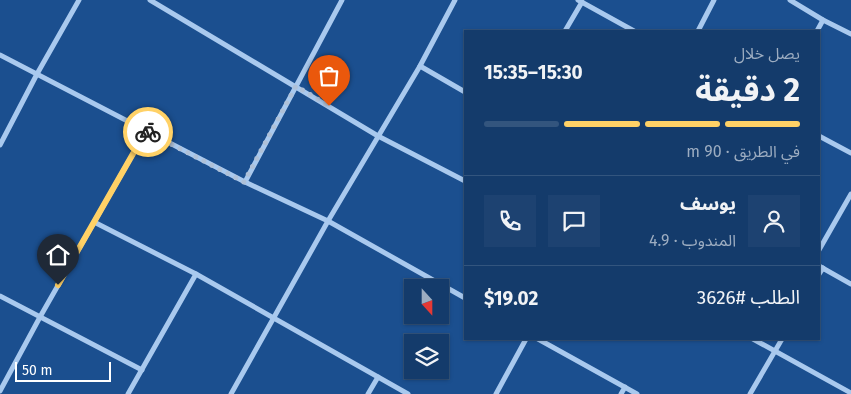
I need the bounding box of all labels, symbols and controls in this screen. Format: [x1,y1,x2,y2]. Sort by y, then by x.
text: يصل خلال [734,44,800,63]
pin [308,55,350,106]
text: 15:30–15:35 [484,61,583,84]
icon: bag [315,62,343,90]
text: 2 دقيقة [695,71,800,109]
courier [123,107,173,157]
icon: bike [134,118,162,146]
text: في الطريق · 90 m [686,142,800,161]
text: يوسف [680,192,736,215]
button: phone [484,195,536,247]
button: chat [548,195,600,247]
button: person [748,195,800,247]
text: المندوب · 4.9 [649,231,736,250]
pin [37,234,79,285]
icon: home [44,241,72,269]
north arrow [404,279,449,324]
map controls [404,279,449,379]
text: الطلب #3626 [697,286,800,309]
text: $19.02 [484,287,538,310]
button: layers [404,334,449,379]
scale bar [15,359,111,382]
text: 50 m [22,362,53,379]

